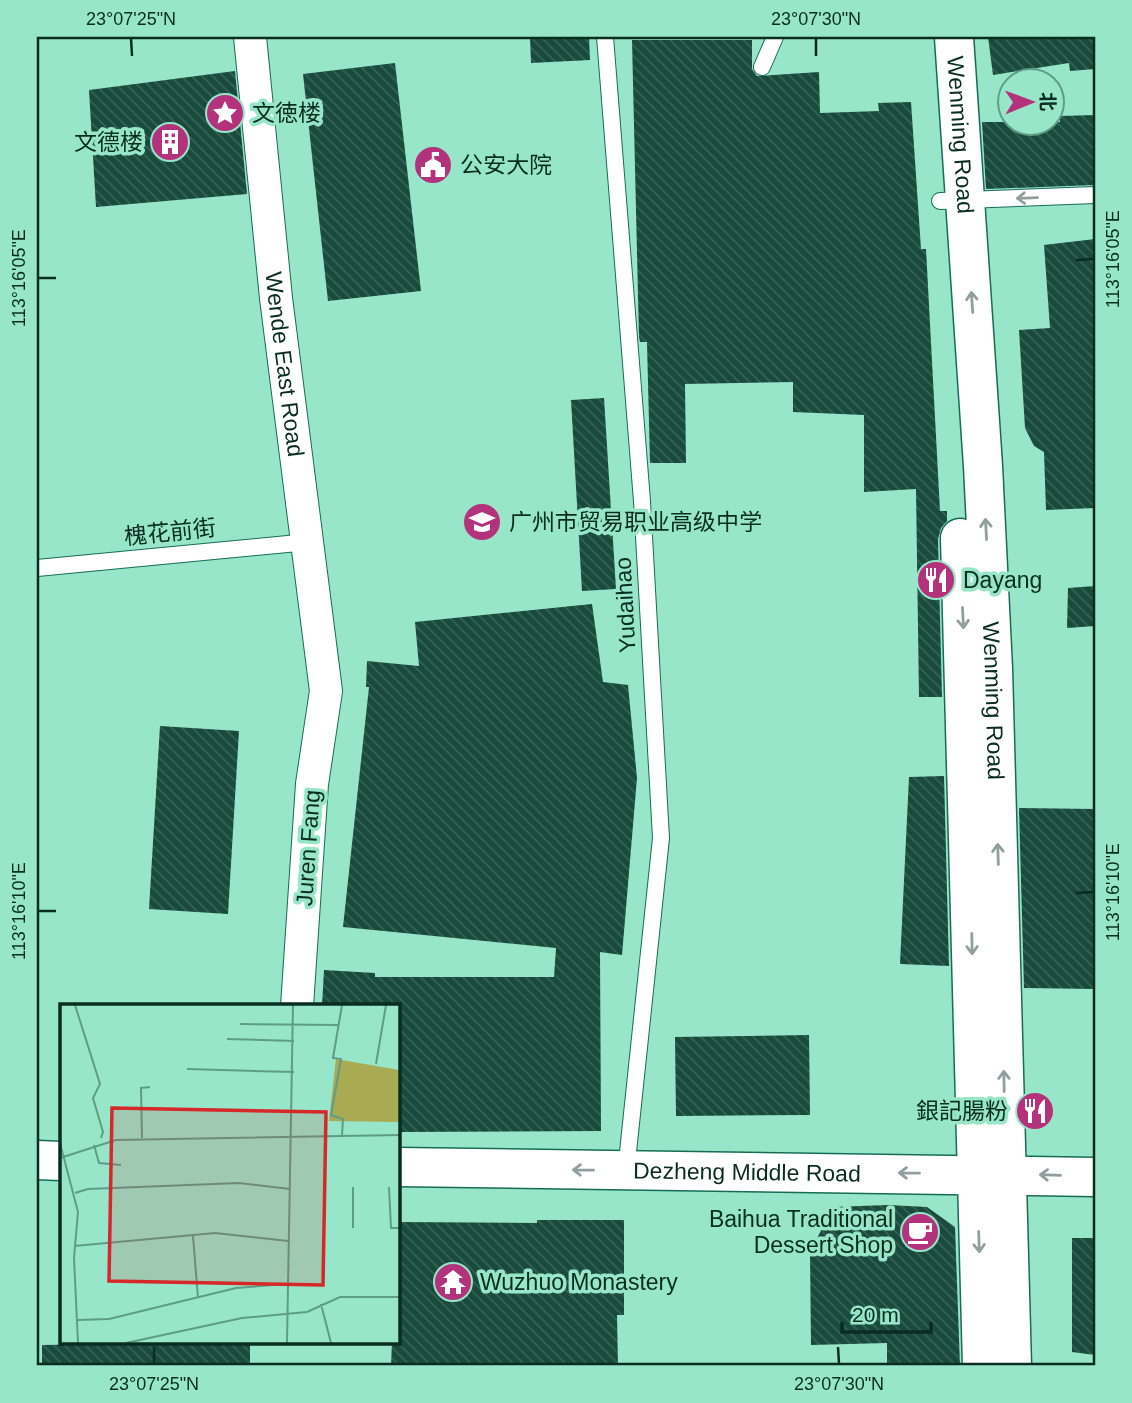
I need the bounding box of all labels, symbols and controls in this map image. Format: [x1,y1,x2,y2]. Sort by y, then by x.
text: 23°07'25"N [86,9,176,29]
text: 23°07'30"N [771,9,861,29]
street label: Wenming Road [942,55,979,215]
north arrow [996,66,1066,136]
place icon: 文徳楼 [204,92,246,134]
text: 北 [1037,92,1058,111]
place label: 文徳楼 [252,100,321,126]
building icon: 文德楼 [149,121,191,163]
place label: 文德楼 [74,129,143,155]
public building icon: 公安大院 [412,144,454,186]
place label: 公安大院 [460,152,552,178]
one-way arrow [1016,191,1039,204]
text: 113°16'05"E [1103,210,1123,308]
text: 113°16'05"E [9,229,29,327]
street label: Wende East Road [260,270,309,458]
one-way arrow [965,291,978,313]
school or university icon: 广州市贸易职业高级中学 [461,501,503,543]
place label: 广州市贸易职业高级中学 [509,509,762,535]
street label: 槐花前街 [123,514,217,550]
one-way arrow [980,517,993,540]
street label: Yudaihao [610,556,640,654]
restaurant icon: Dayang [915,559,957,601]
place label: Dayang [963,567,1042,593]
one-way arrow [957,607,970,630]
street label: Wenming Road [978,621,1009,780]
street label: Juren Fang [291,789,325,907]
one-way arrow [991,843,1005,866]
text: 113°16'10"E [1103,843,1123,941]
text: 113°16'10"E [9,862,29,960]
one-way arrow [966,932,979,955]
inset map [60,1004,399,1344]
one-way arrow [997,1070,1011,1093]
restaurant icon: 銀記腸粉 [1014,1090,1056,1132]
place label: 銀記腸粉 [916,1098,1008,1124]
street label: Dezheng Middle Road [633,1157,861,1187]
one-way arrow [572,1163,595,1177]
one-way arrow [897,1166,920,1180]
one-way arrow [1039,1169,1062,1182]
place label: Baihua Traditional Dessert Shop [709,1206,893,1258]
cafe icon: Baihua Traditional Dessert Shop [899,1211,941,1253]
one-way arrow [972,1230,985,1253]
temple icon: Wuzhuo Monastery [432,1261,474,1303]
place label: Wuzhuo Monastery [480,1269,678,1295]
scale bar [842,1291,931,1335]
text: 20 m [852,1303,899,1326]
text: 23°07'25"N [109,1374,199,1394]
text: 23°07'30"N [794,1374,884,1394]

